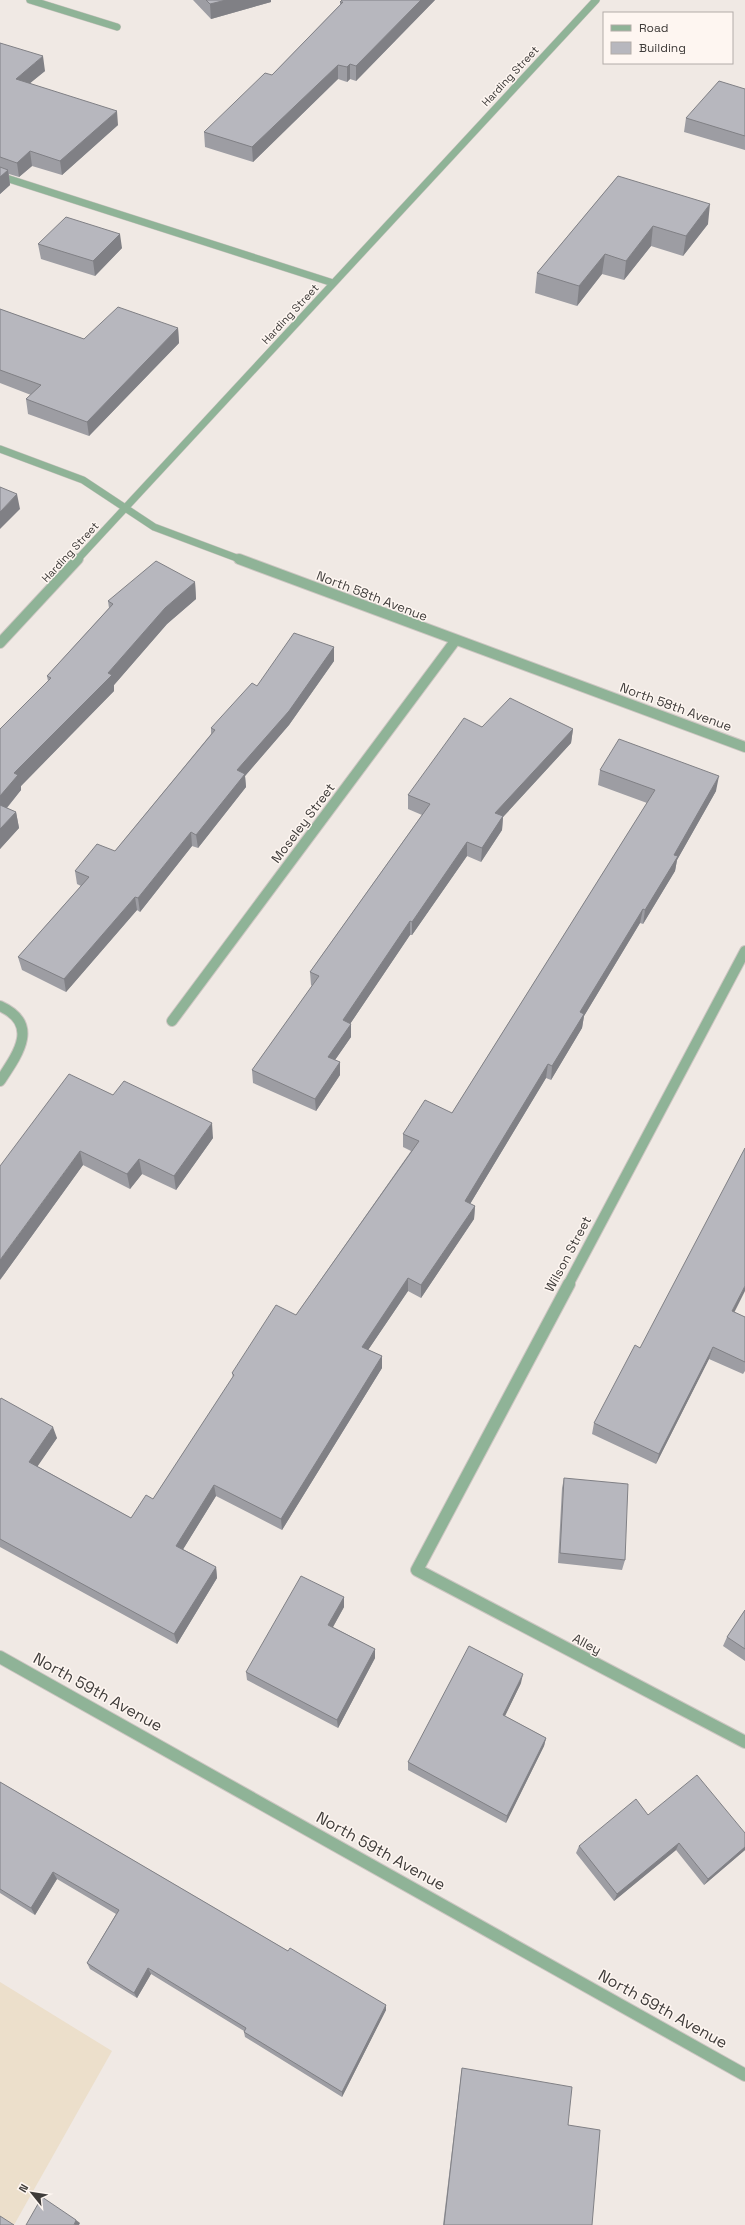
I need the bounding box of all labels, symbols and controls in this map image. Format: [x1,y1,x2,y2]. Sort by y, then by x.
legend [603,12,733,64]
text: Road [639,20,668,36]
text: Building [639,40,686,56]
street label: Harding Street [478,43,542,109]
street label: Harding Street [258,281,322,347]
street label: Harding Street [38,519,102,585]
street label: North 58th Avenue [314,567,430,625]
street label: North 58th Avenue [618,679,734,735]
street label: Moseley Street [267,780,339,866]
street label: Wilson Street [541,1213,595,1295]
street label: Alley [570,1629,604,1659]
street label: North 59th Avenue [30,1648,166,1736]
street label: North 59th Avenue [313,1807,449,1895]
street label: North 59th Avenue [595,1965,731,2053]
north arrow [12,2173,52,2213]
text: N [15,2181,31,2195]

